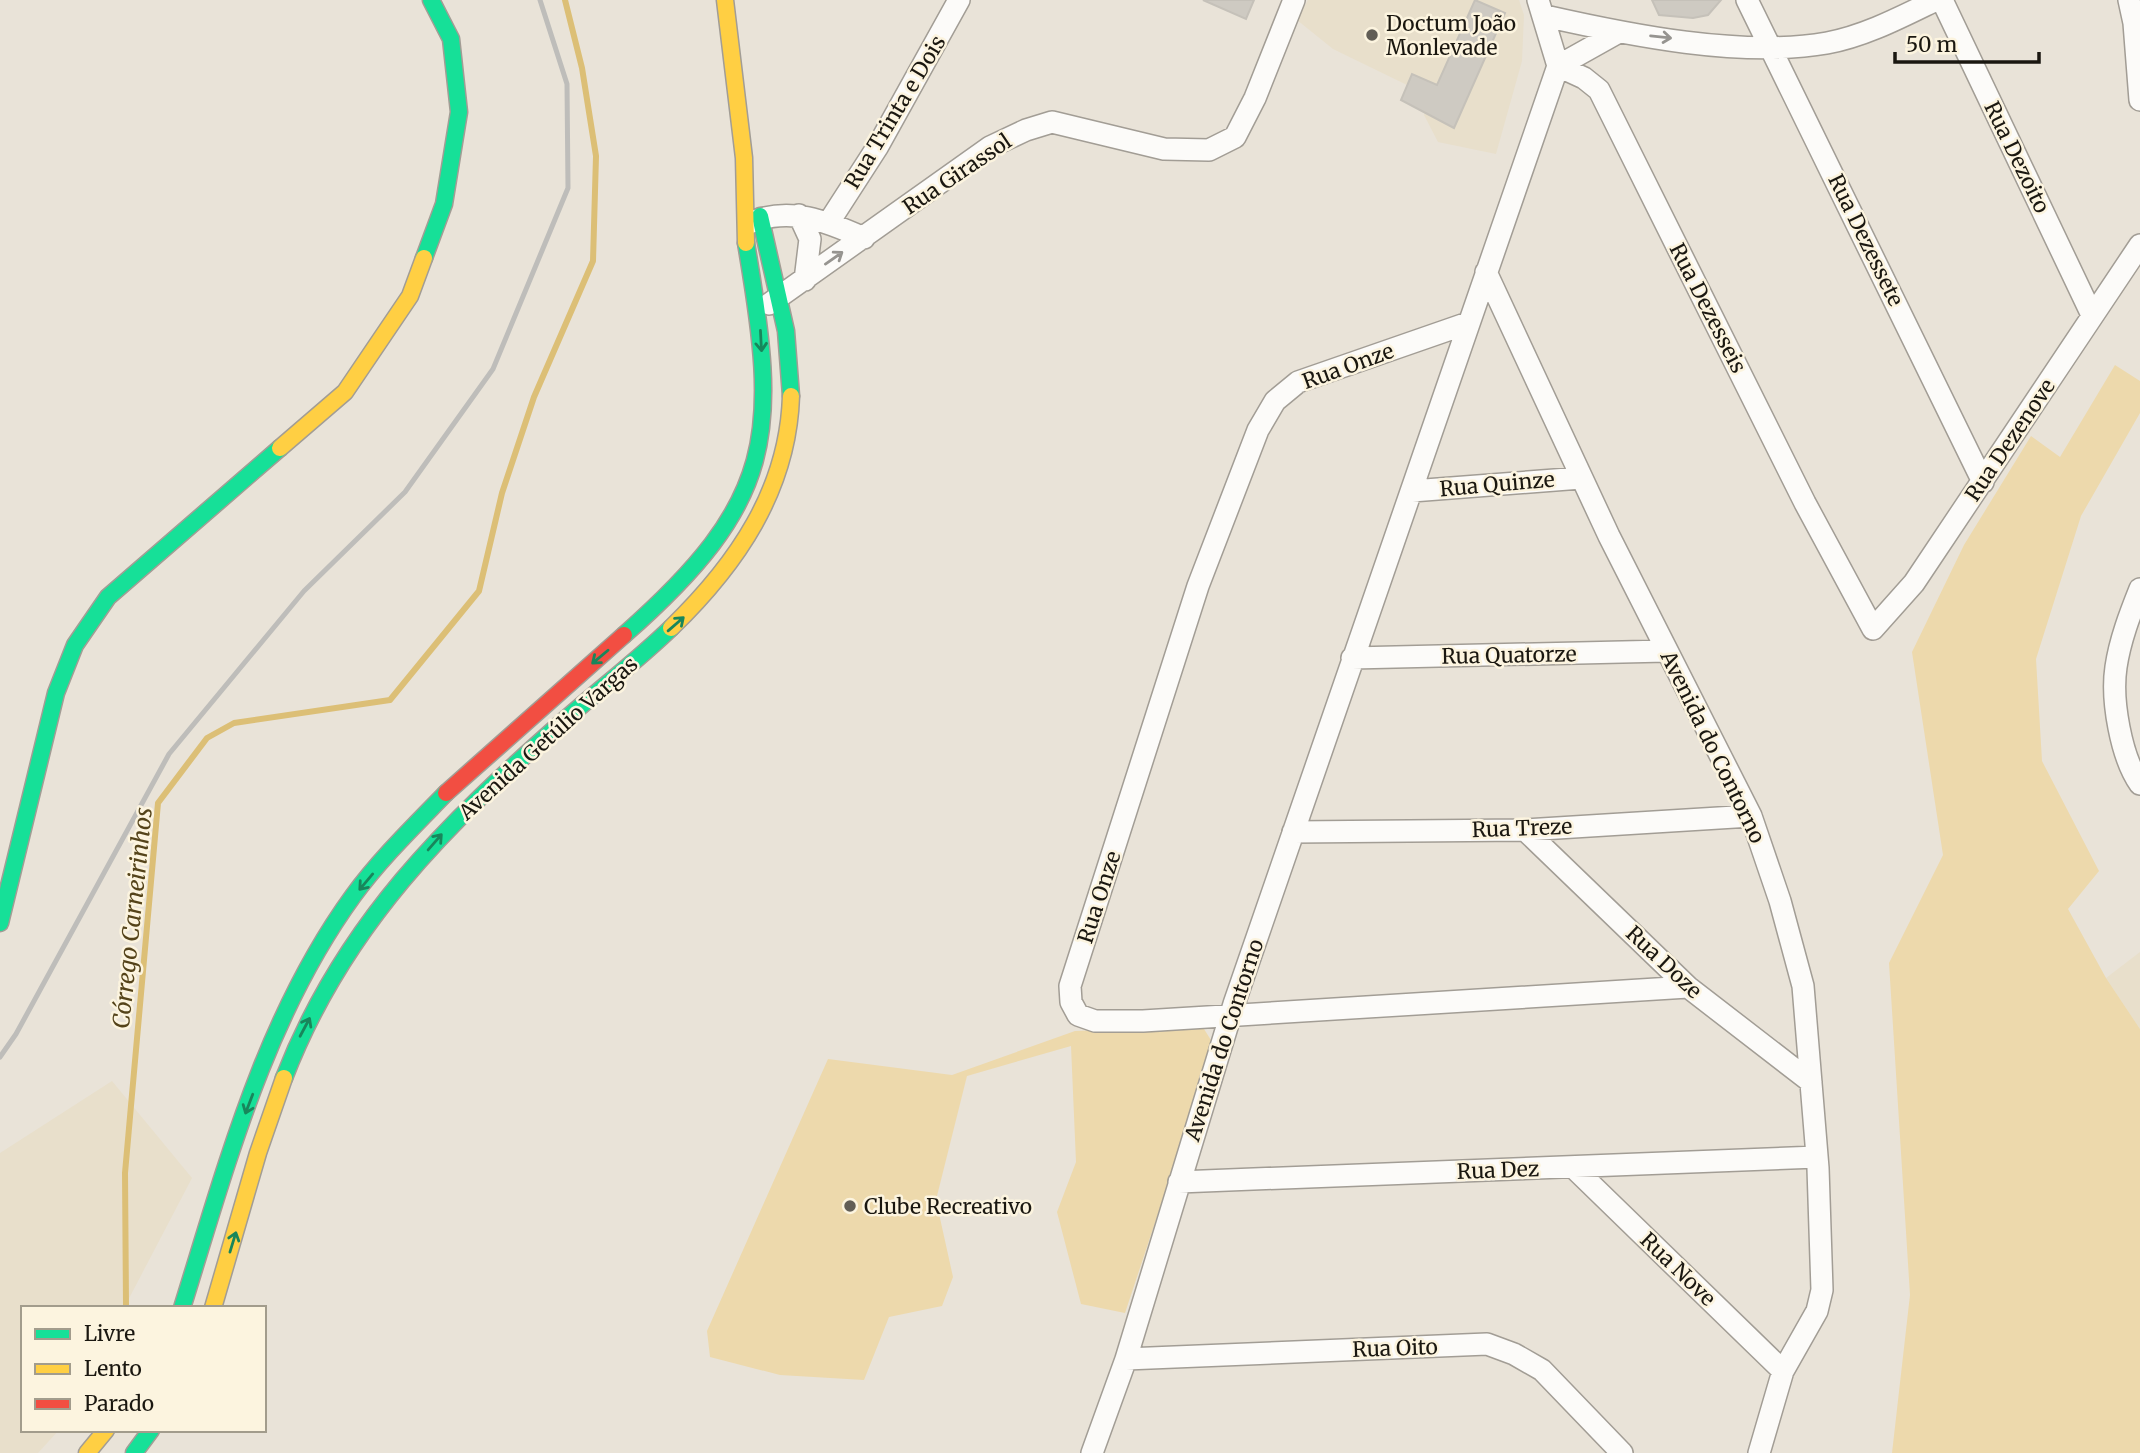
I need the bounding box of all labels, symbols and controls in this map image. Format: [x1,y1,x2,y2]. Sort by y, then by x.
place label: Doctum João Monlevade [1386,10,1516,61]
scale bar [1895,21,2038,65]
marker: Doctum João Monlevade [1364,27,1380,43]
street label: Rua Trinta e Dois [839,30,951,194]
one-way arrow [1649,31,1671,44]
text: 50 m [1906,31,1957,58]
street label: Rua Dezoito [1978,97,2056,217]
street label: Rua Girassol [898,127,1017,220]
street label: Rua Dezessete [1822,169,1910,311]
street label: Rua Dezesseis [1664,239,1752,377]
one-way arrow [824,251,844,265]
one-way arrow [754,329,767,352]
street label: Rua Onze [1299,337,1397,395]
street label: Rua Dezenove [1959,374,2061,506]
street label: Rua Quinze [1438,466,1556,502]
one-way arrow [667,616,685,632]
street label: Rua Quatorze [1441,640,1577,670]
street label: Avenida do Contorno [1654,645,1771,848]
one-way arrow [591,649,609,665]
street label: Avenida Getúlio Vargas [452,650,643,826]
water label: Córrego Carneirinhos [106,806,158,1030]
street label: Rua Treze [1471,813,1573,843]
one-way arrow [427,833,443,851]
street label: Rua Onze [1071,847,1127,946]
one-way arrow [358,873,374,891]
street label: Rua Doze [1620,920,1708,1004]
street label: Avenida do Contorno [1178,936,1269,1145]
one-way arrow [298,1017,312,1038]
one-way arrow [242,1092,254,1114]
street label: Rua Dez [1456,1155,1540,1185]
place label: Clube Recreativo [864,1193,1032,1220]
marker: Clube Recreativo [842,1198,858,1214]
street label: Rua Nove [1635,1226,1721,1312]
one-way arrow [227,1232,240,1254]
legend [21,1306,266,1432]
text: Livre [84,1320,135,1347]
street label: Rua Oito [1352,1333,1438,1363]
text: Lento [84,1355,142,1382]
text: Parado [84,1390,154,1417]

